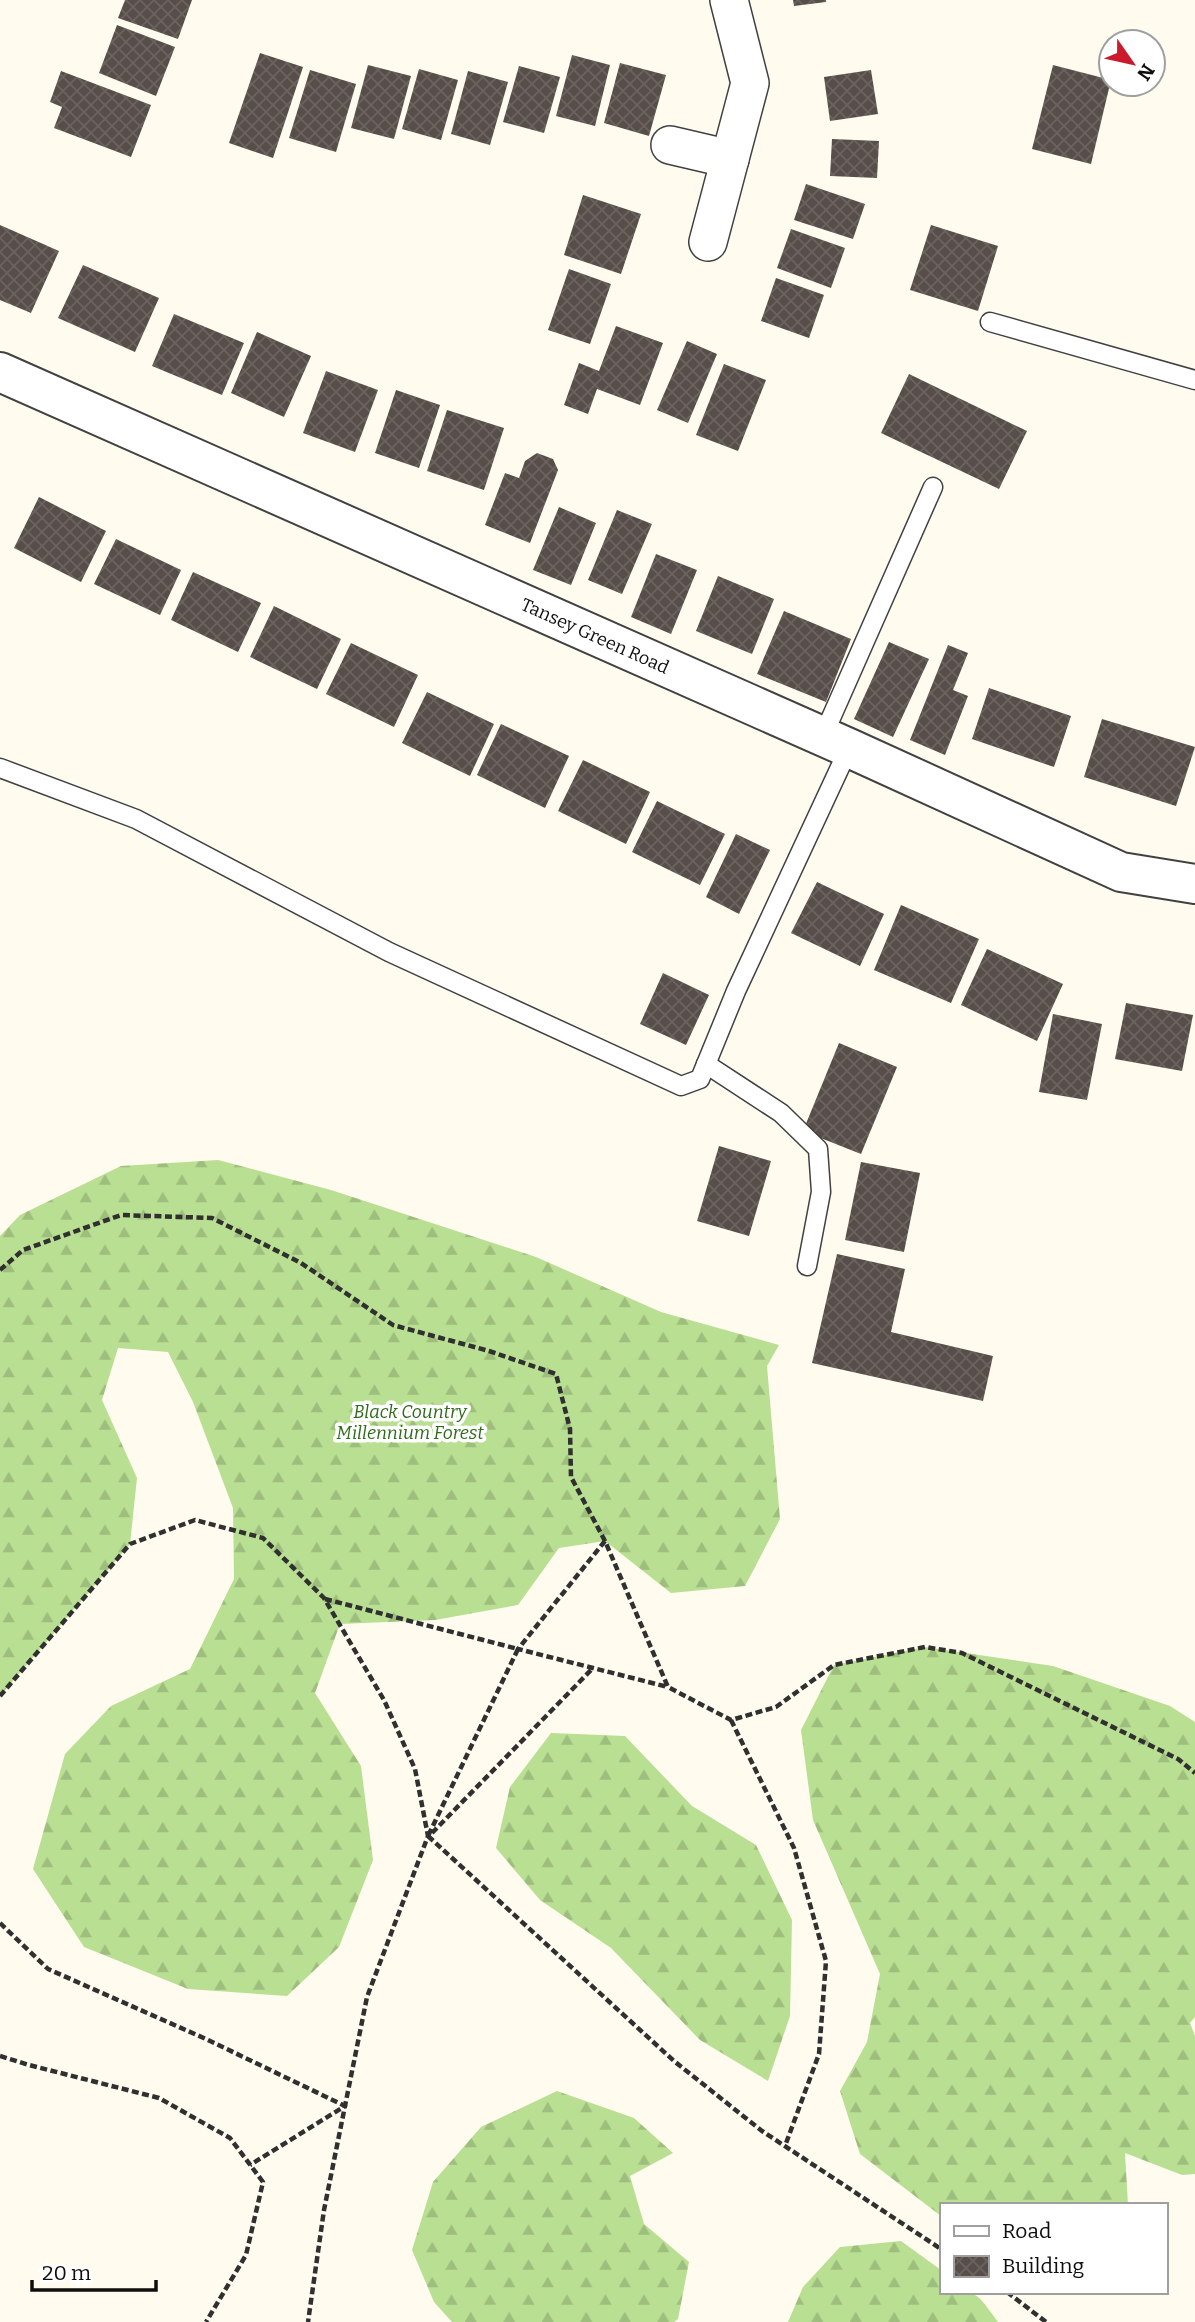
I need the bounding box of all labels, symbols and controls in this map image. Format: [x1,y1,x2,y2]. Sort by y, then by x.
north arrow [1097,28,1167,98]
text: N [1132,60,1159,85]
street label: Tansey Green Road [518,593,673,679]
park label: Black Country Millennium Forest [336,1401,484,1444]
legend [940,2203,1167,2294]
text: Road [1002,2218,1051,2244]
scale bar [32,2248,156,2292]
text: Building [1002,2253,1085,2279]
text: 20 m [42,2260,91,2286]

